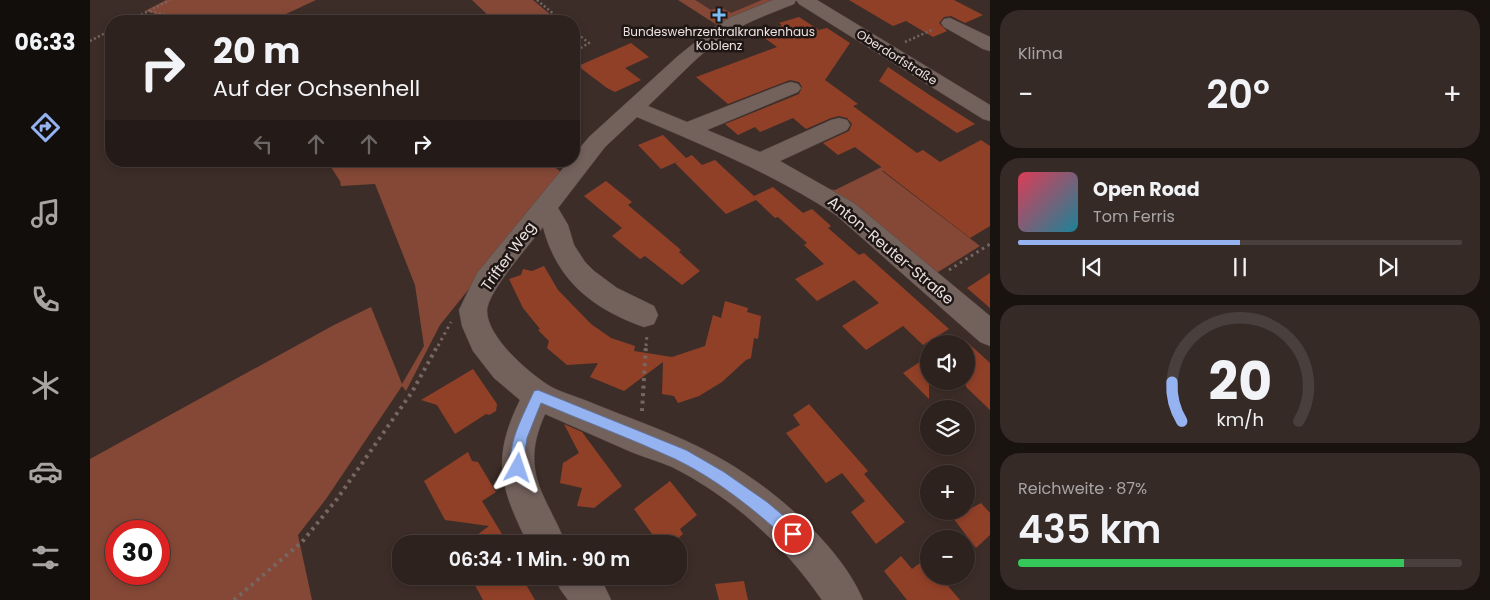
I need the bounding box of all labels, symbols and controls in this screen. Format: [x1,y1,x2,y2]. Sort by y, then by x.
marker: Bundeswehrzentralkrankenhaus Koblenz [712,8,726,22]
place label: Bundeswehrzentralkrankenhaus Koblenz [623,23,815,54]
street label: Oberdorfstraße [853,25,941,89]
text: 20 m [213,26,300,75]
text: 06:33 [14,27,76,58]
icon: right [130,35,195,100]
text: Klima [1018,42,1063,65]
text: 20° [1207,68,1270,121]
text: Auf der Ochsenhell [213,73,420,104]
text: − [1018,75,1033,114]
text: + [1443,75,1462,114]
icon: directions [28,110,63,145]
icon: left [249,130,277,158]
icon: ahead [302,130,330,158]
icon: ahead [355,130,383,158]
icon: right [408,130,436,158]
text: Open Road [1093,176,1200,203]
street label: Anton-Reuter-Straße [823,191,959,309]
icon: music [28,196,63,231]
text: Tom Ferris [1093,205,1175,228]
street label: Trifter Weg [476,217,540,295]
icon: previous [1078,253,1106,281]
icon: pause [1226,253,1254,281]
icon: next [1374,253,1402,281]
icon: phone [28,282,63,317]
map controls [920,335,975,585]
button: sound [920,335,975,390]
text: 20 [1208,345,1272,418]
icon: climate [28,368,63,403]
button: layers [920,400,975,455]
text: km/h [1216,407,1264,432]
position arrow [491,441,543,493]
icon: car [28,454,63,489]
button: + [920,465,975,520]
text: Reichweite · 87% [1018,477,1147,500]
text: 435 km [1018,503,1161,556]
pin [772,513,814,555]
speed limit sign: 30 [105,520,170,585]
icon: arrive [779,520,807,548]
button: − [920,530,975,585]
icon: filters [28,540,63,575]
text: 06:34 · 1 Min. · 90 m [449,546,630,573]

